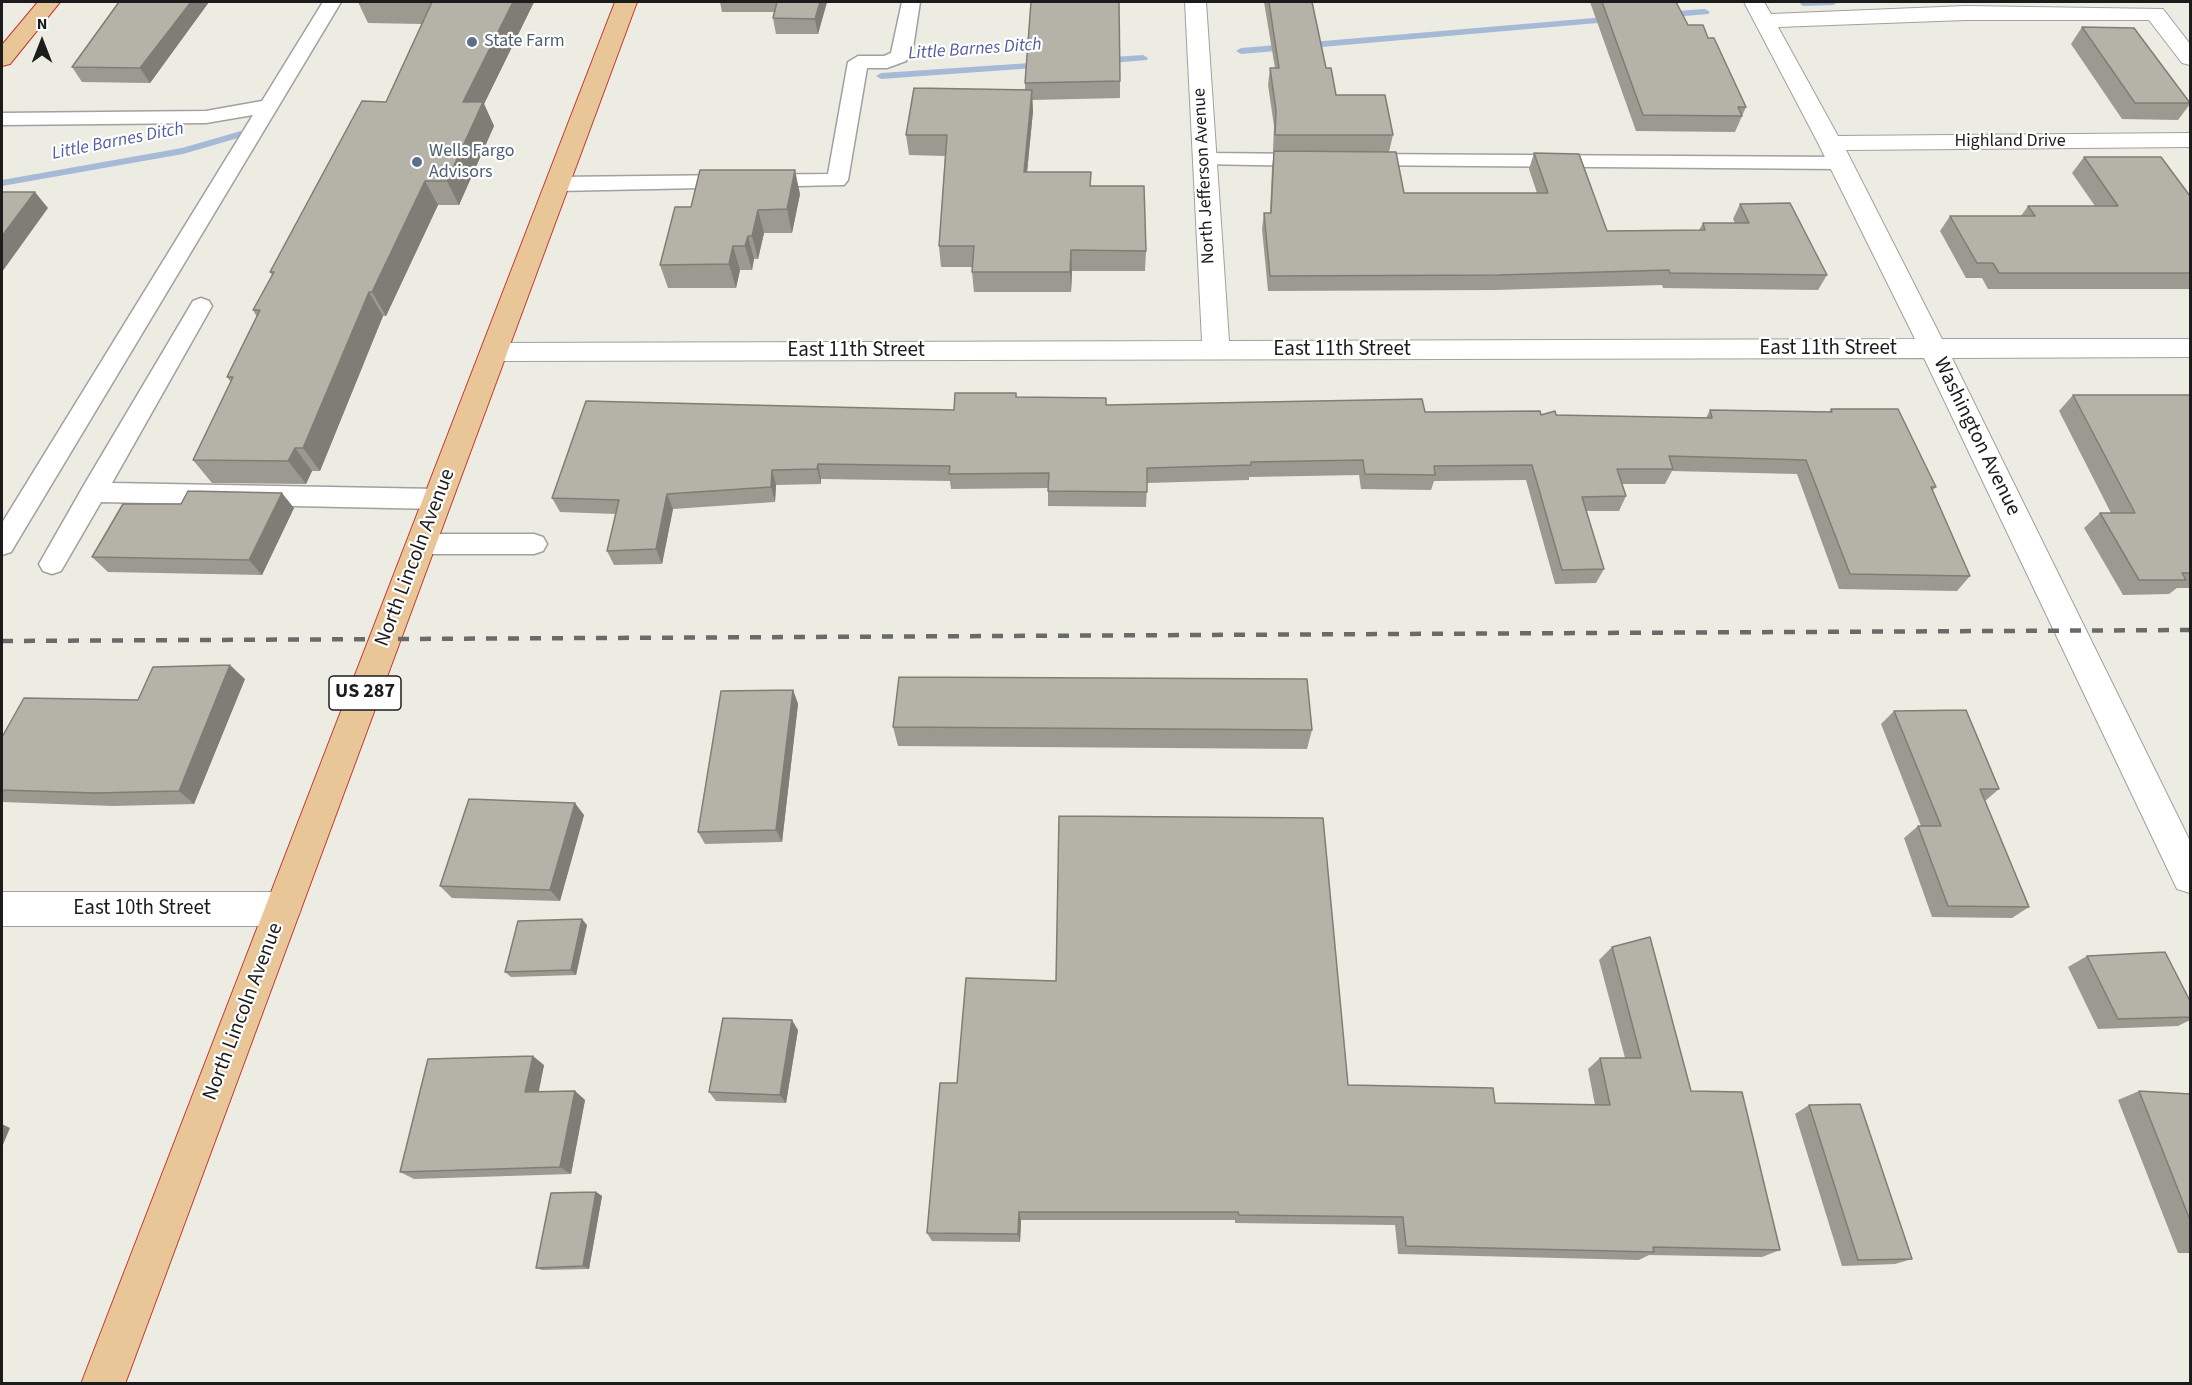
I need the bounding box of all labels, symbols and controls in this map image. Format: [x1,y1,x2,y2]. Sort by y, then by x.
north arrow [12,12,72,72]
text: N [37,13,47,35]
place label: State Farm [484,31,565,53]
marker: State Farm [465,35,479,49]
water label: Little Barnes Ditch [908,35,1042,65]
street label: North Jefferson Avenue [1190,87,1220,265]
water label: Little Barnes Ditch [50,119,186,165]
street label: Highland Drive [1954,131,2066,153]
place label: Wells Fargo Advisors [429,141,514,184]
marker: Wells Fargo Advisors [410,155,424,169]
street label: East 11th Street [1759,336,1897,362]
street label: East 11th Street [1273,337,1411,363]
street label: East 11th Street [787,338,925,364]
street label: Washington Avenue [1927,354,2025,520]
street label: North Lincoln Avenue [371,466,461,650]
road number: US 287 [329,676,401,710]
street label: East 10th Street [73,896,211,922]
street label: North Lincoln Avenue [199,920,289,1104]

